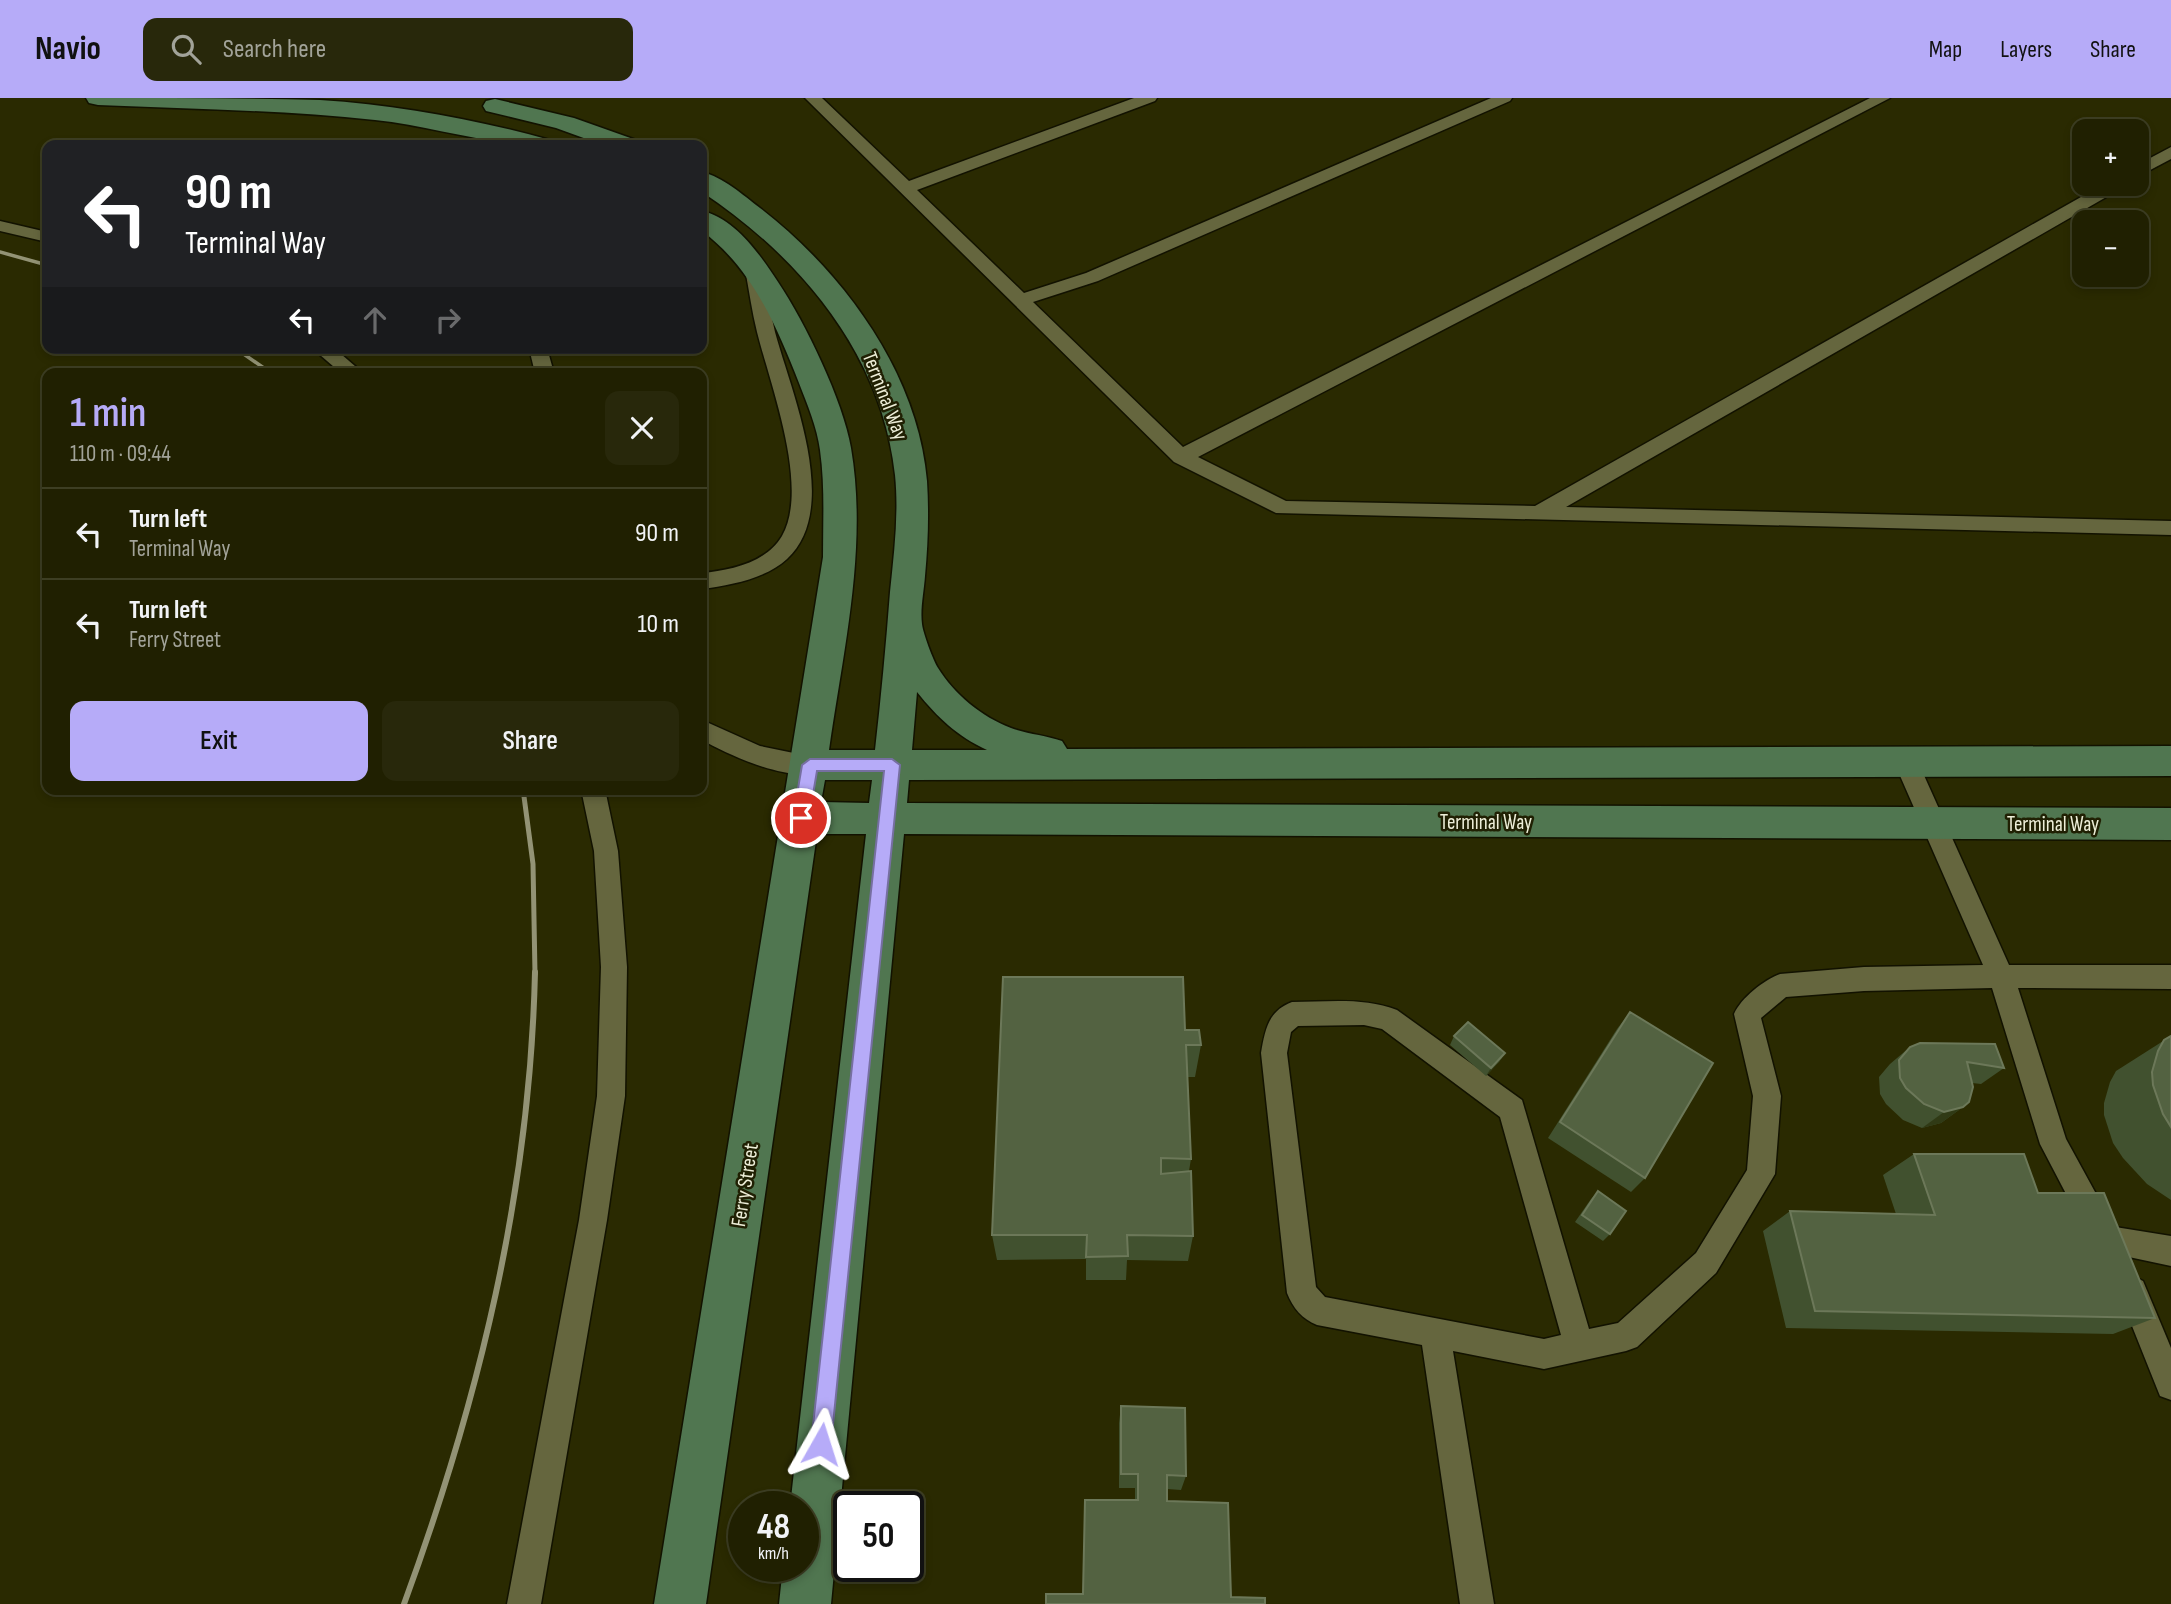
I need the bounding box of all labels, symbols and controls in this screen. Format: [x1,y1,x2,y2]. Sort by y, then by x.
search box [143,18,633,81]
text: Navio [35,29,101,69]
icon: search [167,30,205,68]
text: Search here [223,34,326,65]
text: Map [1929,35,1962,64]
text: Layers [2000,35,2052,64]
text: Share [2090,35,2136,64]
map controls [2072,119,2149,287]
button: + [2072,119,2149,196]
text: 90 m [185,164,272,223]
icon: left [70,168,161,259]
button: − [2072,210,2149,287]
text: Terminal Way [185,224,326,263]
icon: left [283,301,321,339]
icon: ahead [356,301,394,339]
icon: right [429,301,467,339]
street label: Terminal Way [857,348,913,444]
text: 1 min [70,388,146,439]
button: close [605,391,679,465]
text: 110 m · 09:44 [70,440,171,468]
text: Turn left [129,504,207,535]
icon: left [70,515,108,553]
text: 90 m [635,518,679,549]
text: Terminal Way [129,535,230,563]
text: Turn left [129,595,207,626]
icon: left [70,606,108,644]
text: 10 m [637,609,679,640]
text: Ferry Street [129,626,221,654]
button: Exit [70,701,368,781]
button: Share [382,701,679,781]
pin [771,788,831,848]
icon: arrive [782,799,820,837]
street label: Terminal Way [1440,810,1532,835]
street label: Terminal Way [2007,812,2099,837]
street label: Ferry Street [726,1142,764,1228]
position arrow [784,1407,858,1481]
speed limit sign: 50 [833,1491,924,1582]
text: 48 [757,1506,790,1549]
text: km/h [758,1543,789,1564]

